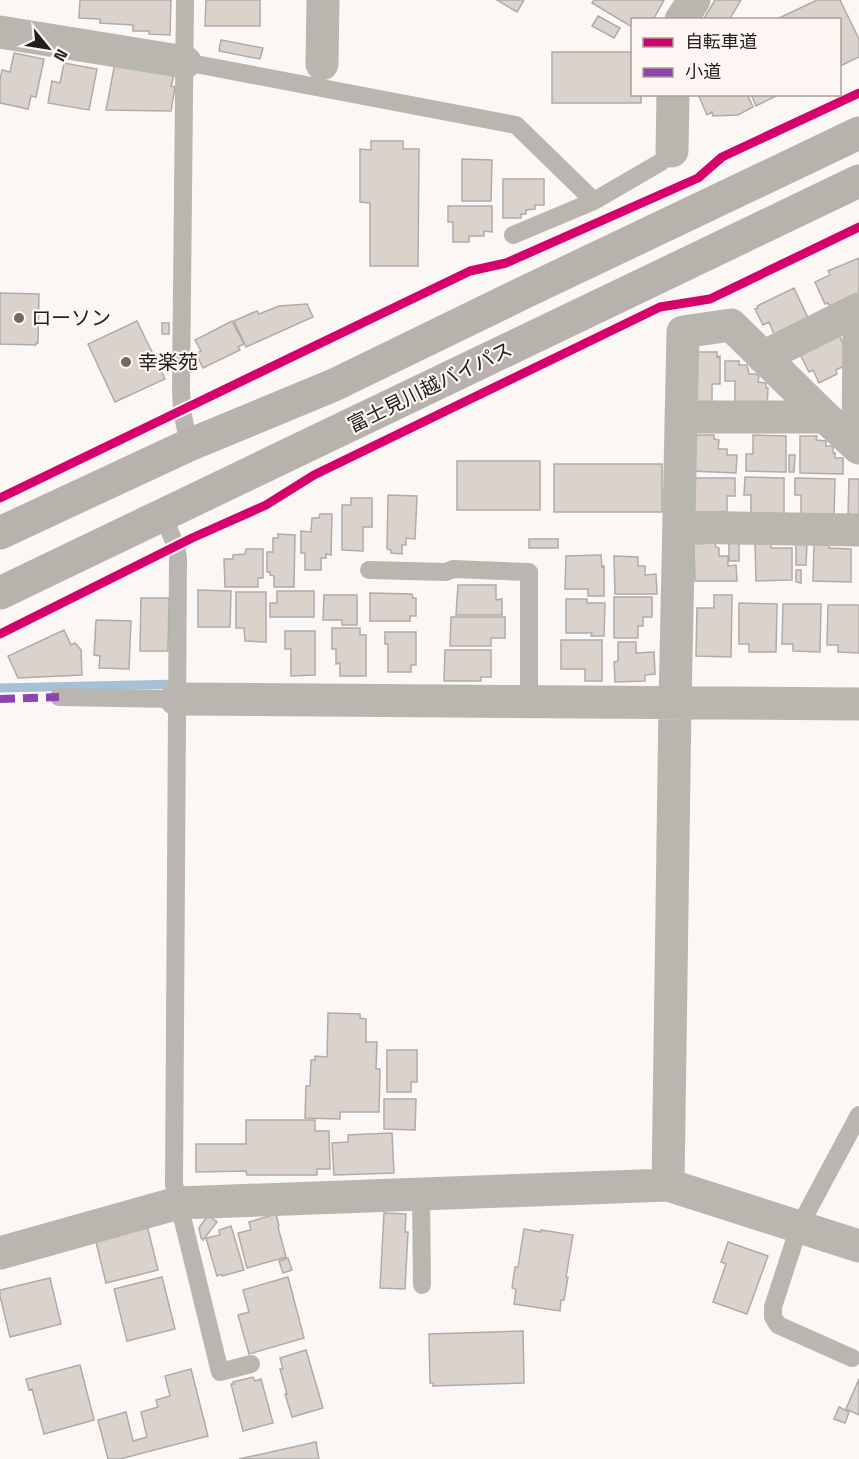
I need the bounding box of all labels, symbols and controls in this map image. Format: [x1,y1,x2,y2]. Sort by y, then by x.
north arrow [18,18,78,78]
legend [631,18,841,96]
text: 自転車道 [685,30,757,53]
text: N [49,45,72,65]
text: 小道 [685,60,721,83]
place label: ローソン [31,305,111,331]
marker: ローソン [12,311,26,325]
street label: 富士見川越バイパス [344,336,516,438]
place label: 幸楽苑 [138,349,198,375]
marker: 幸楽苑 [119,355,133,369]

